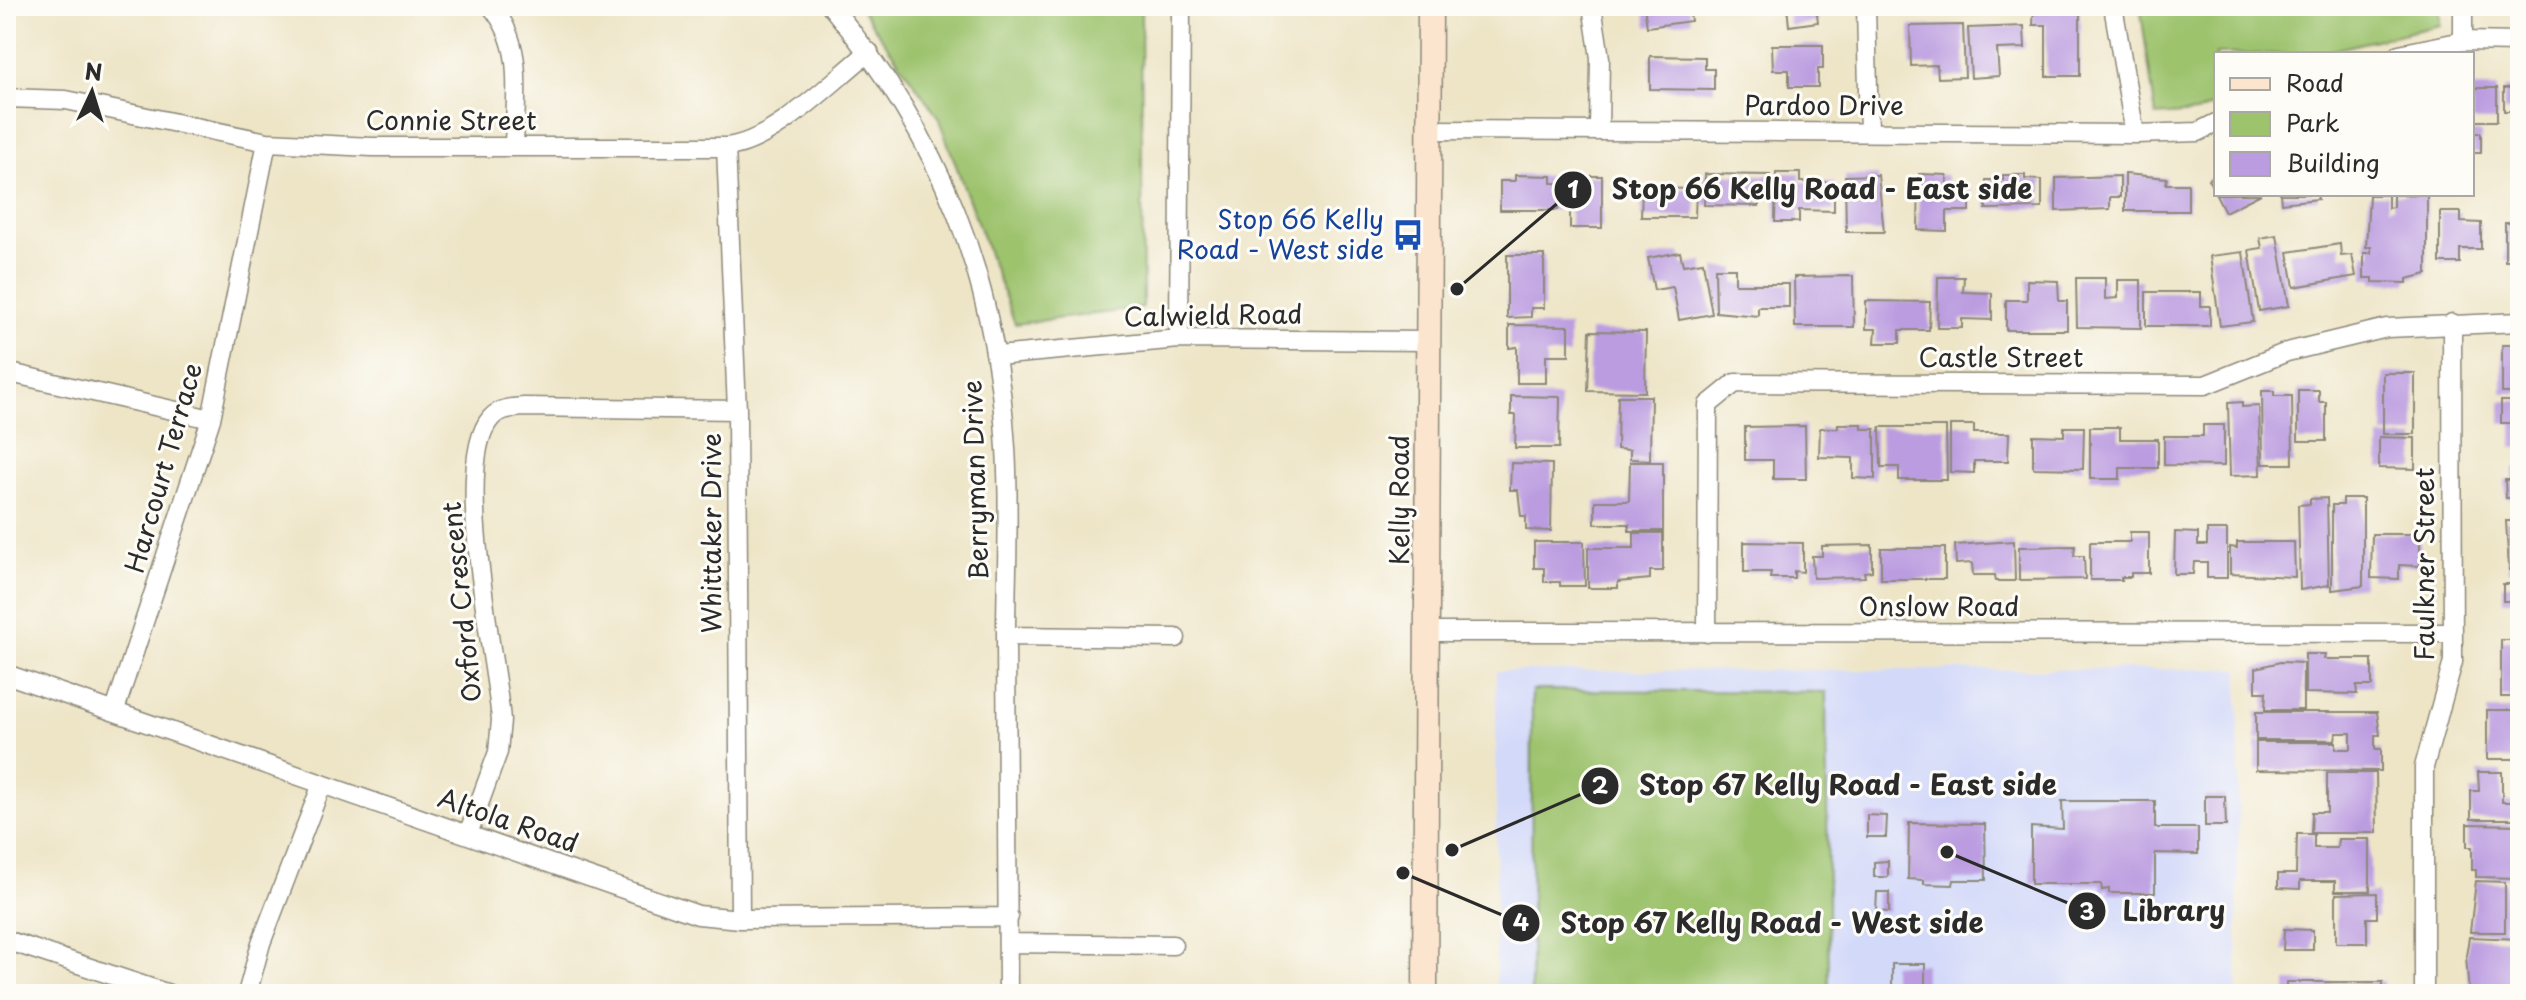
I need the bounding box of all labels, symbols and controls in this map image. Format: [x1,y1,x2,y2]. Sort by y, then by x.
north arrow [52,52,132,132]
legend [2214,52,2474,196]
text: N [84,53,103,88]
text: Road [2286,64,2344,100]
street label: Pardoo Drive [1744,85,1904,124]
street label: Connie Street [365,100,537,139]
text: Park [2286,104,2340,140]
text: Building [2286,144,2380,180]
callout: Stop 66 Kelly Road - East side [1553,164,2051,216]
text: Stop 66 Kelly Road - East side [1611,166,2033,209]
text: 1 [1567,170,1579,206]
place label: Stop 66 Kelly Road - West side [1177,199,1384,268]
bus stop icon: Stop 66 Kelly Road - West side [1391,218,1425,252]
street label: Calwield Road [1123,293,1303,336]
street label: Castle Street [1919,337,2083,376]
street label: Harcourt Terrace [114,358,211,577]
street label: Berryman Drive [952,379,997,581]
street label: Whittaker Drive [691,433,730,633]
street label: Kelly Road [1379,435,1418,565]
street label: Faulkner Street [2404,467,2443,661]
street label: Oxford Crescent [431,500,490,704]
street label: Onslow Road [1859,586,2019,625]
callout: Stop 67 Kelly Road - East side [1580,760,2075,812]
text: Stop 67 Kelly Road - East side [1639,762,2057,805]
text: 2 [1592,766,1609,802]
street label: Altola Road [433,777,584,862]
callout: Library [2067,885,2241,937]
text: Library [2123,888,2225,931]
text: 3 [2079,892,2095,928]
callout: Stop 67 Kelly Road - West side [1501,897,2004,949]
text: Stop 67 Kelly Road - West side [1560,900,1984,943]
text: 4 [1513,903,1529,939]

